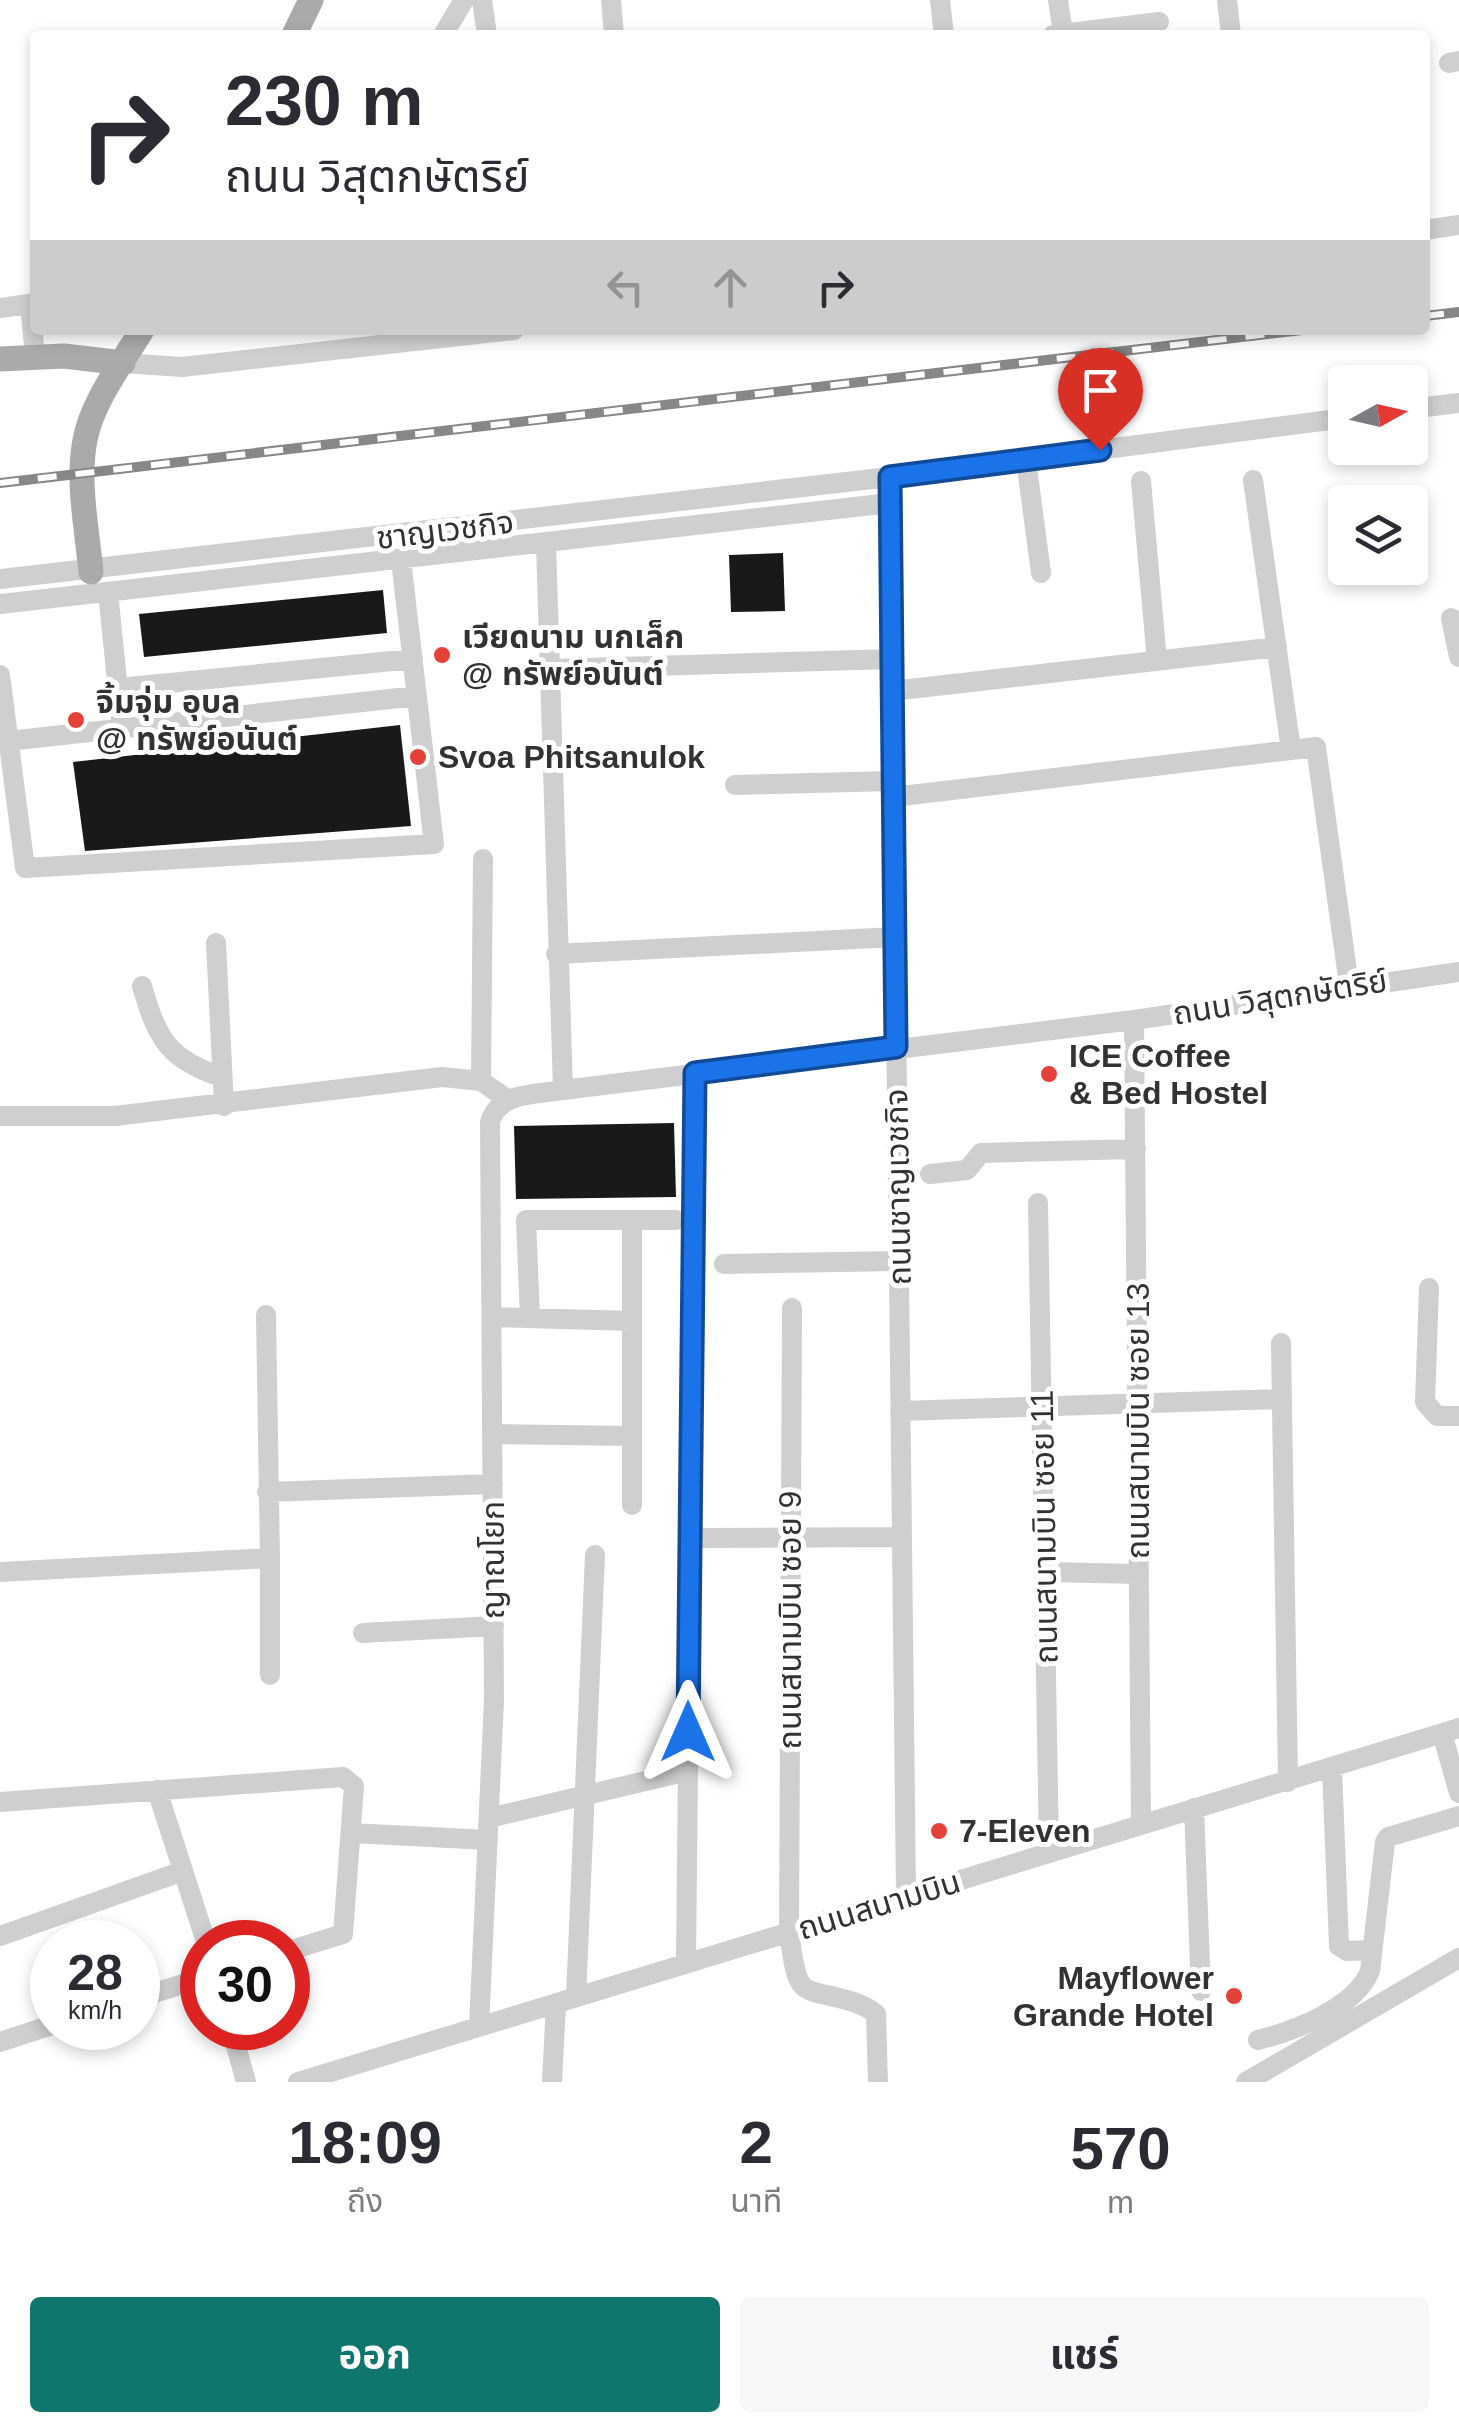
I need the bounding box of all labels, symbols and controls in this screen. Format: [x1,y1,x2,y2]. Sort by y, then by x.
text: 230 m [225,62,423,140]
icon: right [60,70,190,200]
text: ถนน วิสุตกษัตริย์ [225,151,529,202]
icon: left [598,260,653,315]
icon: ahead [703,260,758,315]
icon: right [808,260,863,315]
pin [1058,348,1143,451]
icon: arrive [1073,363,1128,418]
north arrow [1328,365,1428,465]
map controls [1328,365,1428,585]
button: layers [1328,485,1428,585]
street label: ชาญเวชกิจ [374,504,516,556]
place label: เวียดนาม นกเล็ก @ ทรัพย์อนันต์ [462,619,684,692]
marker: เวียดนาม นกเล็ก @ ทรัพย์อนันต์ [431,644,453,666]
place label: จิ้มจุ่ม อุบล @ ทรัพย์อนันต์ [96,681,298,757]
marker: จิ้มจุ่ม อุบล @ ทรัพย์อนันต์ [65,709,87,731]
place label: Svoa Phitsanulok [438,739,705,775]
marker: Svoa Phitsanulok [407,746,429,768]
street label: ถนน วิสุตกษัตริย์ [1170,962,1390,1033]
place label: ICE Coffee & Bed Hostel [1069,1038,1268,1111]
marker: ICE Coffee & Bed Hostel [1038,1063,1060,1085]
street label: ถนนชาญเวชกิจ [878,1088,918,1286]
street label: ถนนสนามบิน ซอย 13 [1120,1283,1156,1559]
street label: ถนนสนามบิน ซอย 11 [1024,1390,1064,1664]
street label: ถนนสนามบิน ซอย 9 [772,1491,808,1749]
street label: ญาณโยก [475,1501,511,1619]
position arrow [636,1680,740,1784]
place label: 7-Eleven [959,1813,1091,1849]
marker: 7-Eleven [928,1820,950,1842]
street label: ถนนสนามบิน [793,1863,965,1947]
speed limit sign: 30 [180,1920,310,2050]
text: 28 [67,1945,123,2001]
place label: Mayflower Grande Hotel [1013,1960,1214,2033]
marker: Mayflower Grande Hotel [1223,1985,1245,2007]
text: km/h [68,1996,122,2024]
text: 18:09 [288,2109,442,2176]
text: 2 [739,2109,773,2176]
text: 570 [1071,2115,1171,2182]
text: ถึง [347,2183,383,2219]
text: นาที [730,2183,782,2219]
text: m [1107,2184,1134,2220]
button: ออก [30,2297,720,2412]
button: แชร์ [740,2297,1429,2412]

